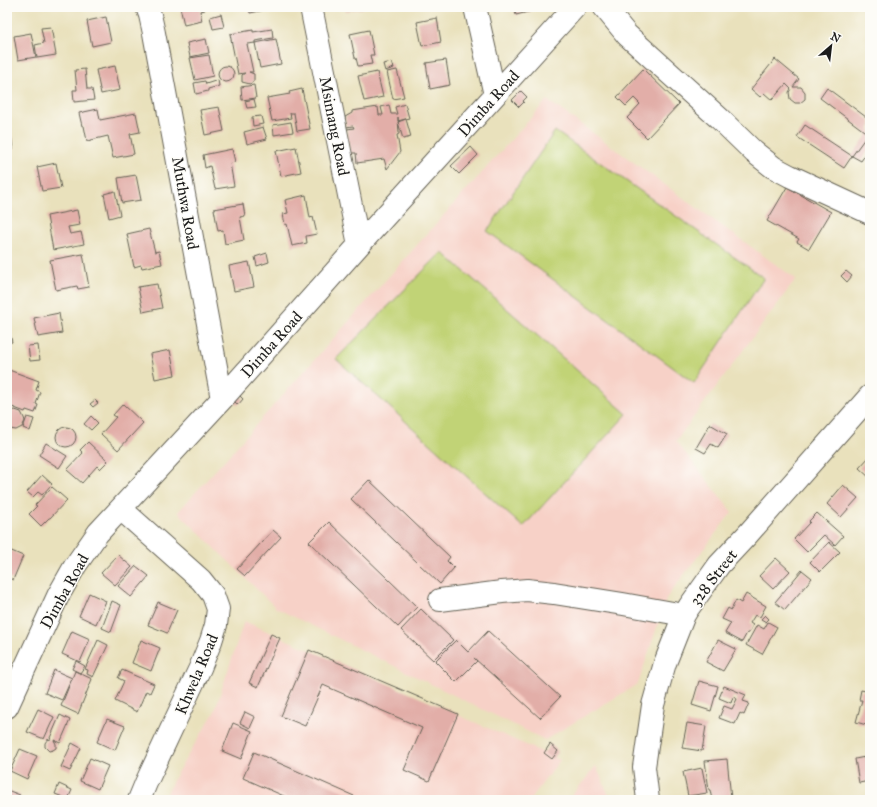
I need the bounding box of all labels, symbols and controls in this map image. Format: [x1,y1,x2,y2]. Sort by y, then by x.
north arrow [811,26,851,66]
text: N [828,30,843,46]
street label: Dimba Road [454,66,523,140]
street label: Msimang Road [315,75,353,177]
street label: Muthwa Road [168,155,203,251]
street label: Dimba Road [237,307,306,381]
street label: 328 Street [686,545,741,609]
street label: Dimba Road [36,551,93,632]
street label: Khwela Road [171,631,222,717]

